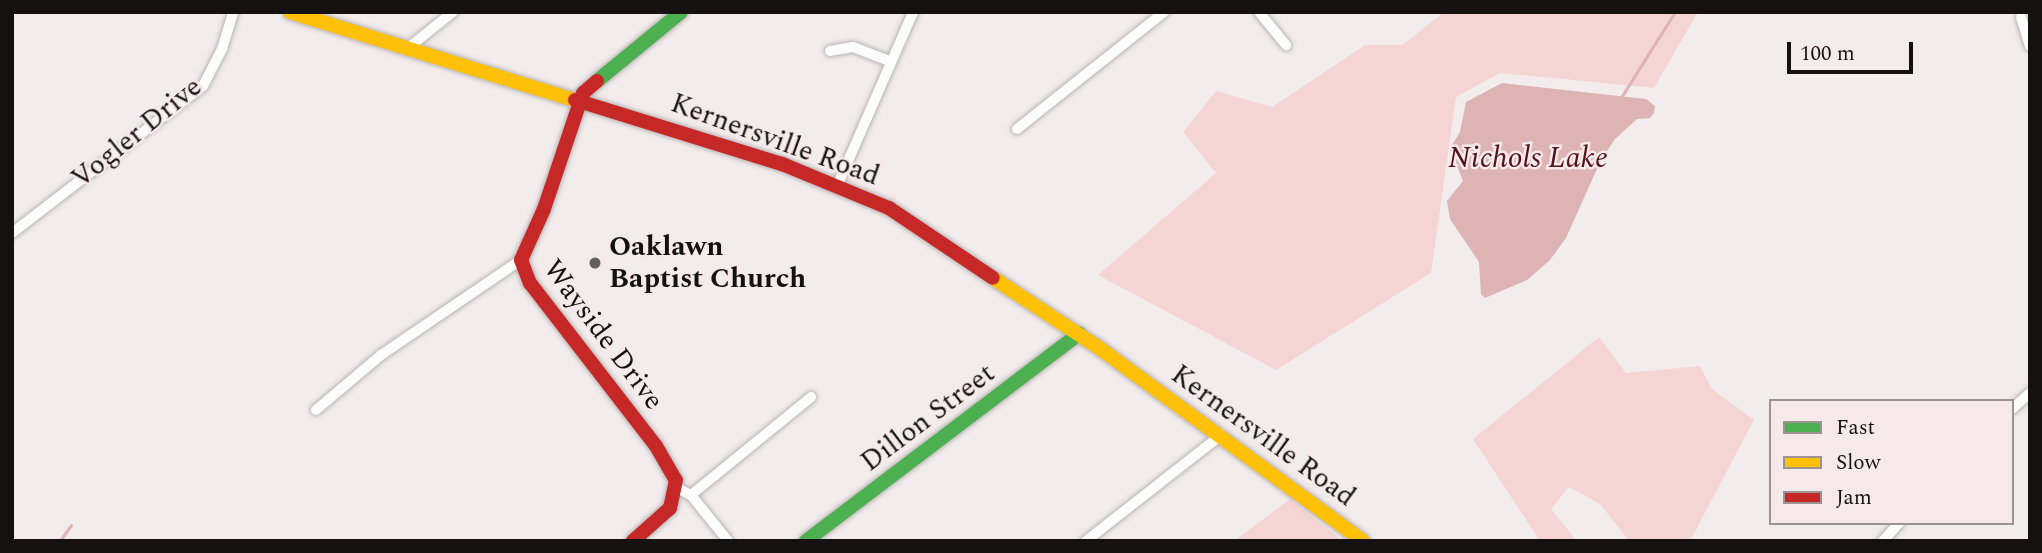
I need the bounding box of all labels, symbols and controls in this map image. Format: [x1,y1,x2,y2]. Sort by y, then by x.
scale bar [1790,28,1916,72]
text: 100 m [1800,38,1855,70]
street label: Vogler Drive [65,70,209,196]
street label: Kernersville Road [666,87,884,193]
water label: Nichols Lake [1448,140,1608,176]
place label: Oaklawn Baptist Church [609,230,806,296]
street label: Wayside Drive [536,253,670,417]
marker: Oaklawn Baptist Church [587,255,603,271]
street label: Dillon Street [854,357,1002,479]
street label: Kernersville Road [1164,358,1362,514]
legend [1769,399,2014,525]
text: Fast [1836,412,1875,444]
text: Slow [1836,447,1880,479]
text: Jam [1836,482,1872,514]

